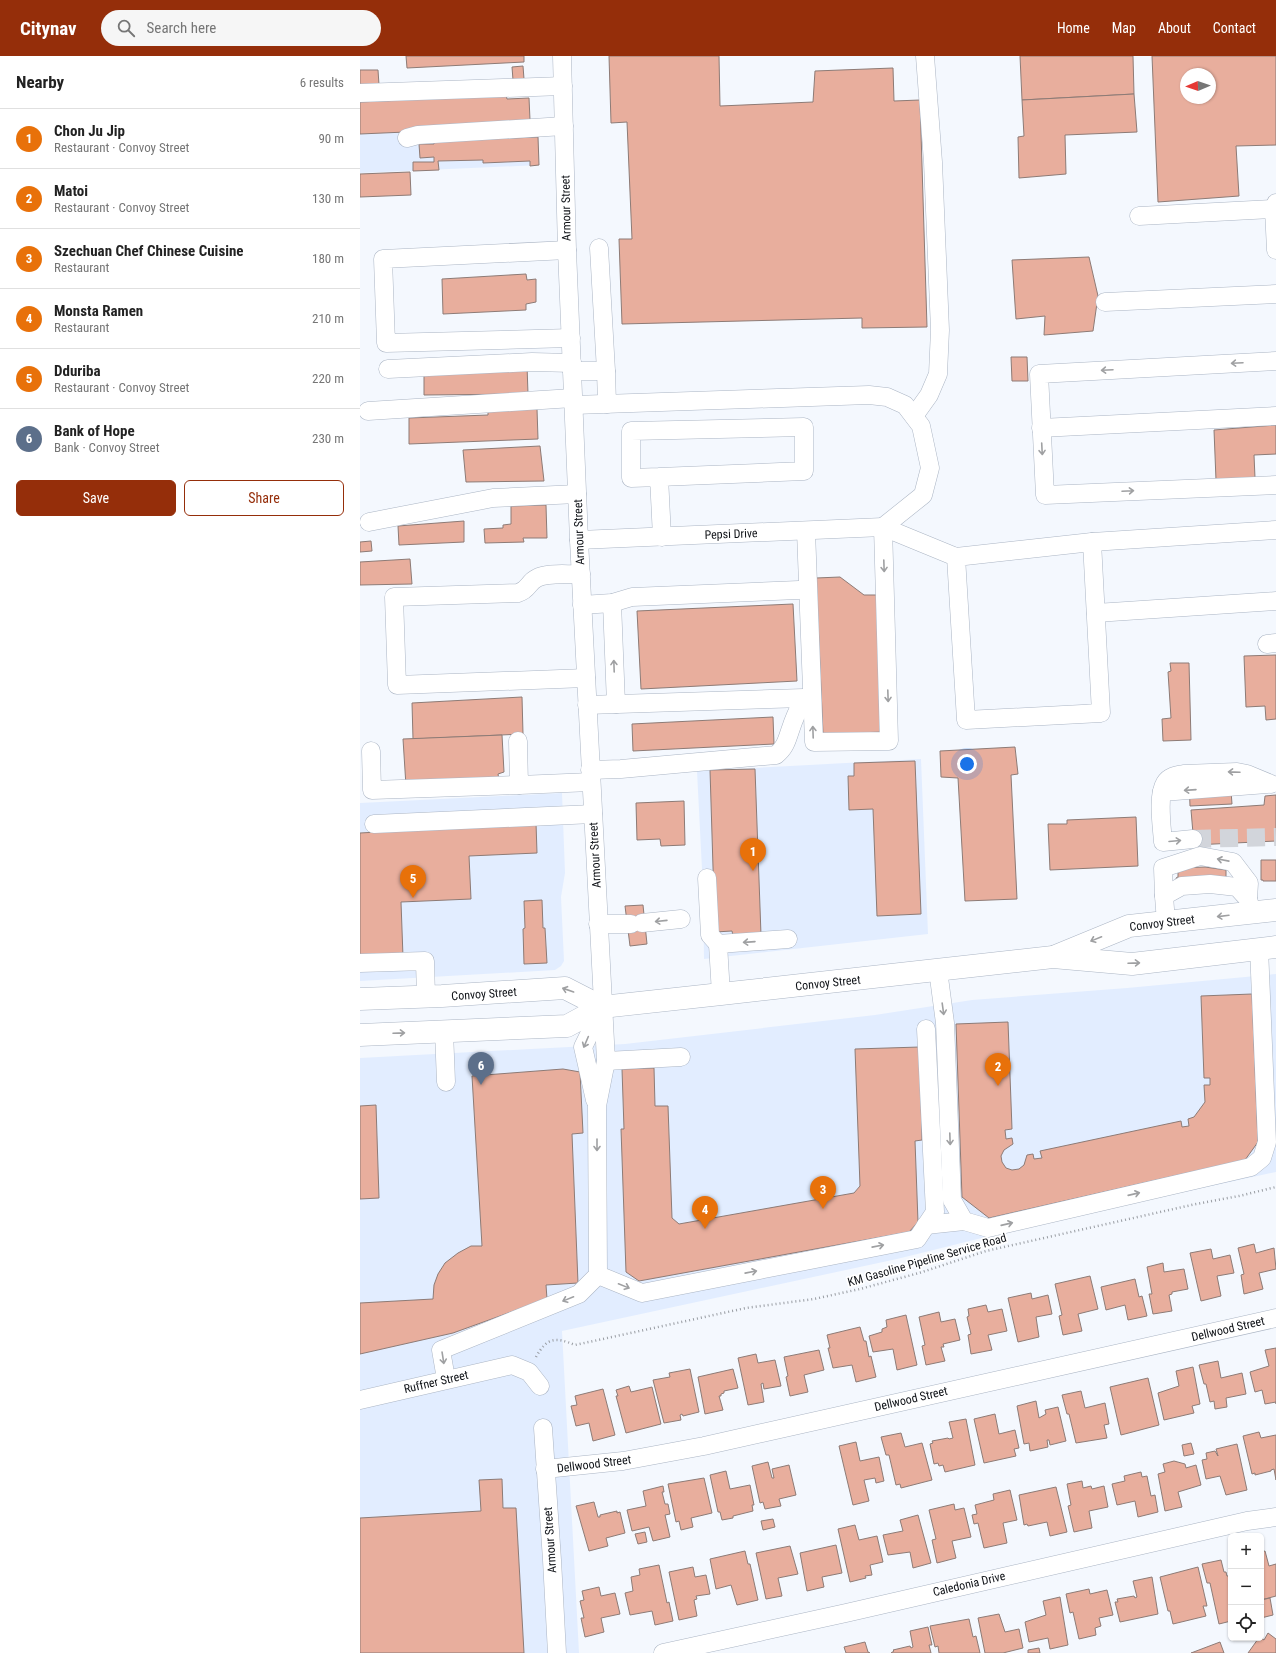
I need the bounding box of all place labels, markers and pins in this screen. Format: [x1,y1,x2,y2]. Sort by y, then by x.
pin: 1 [740,838,766,871]
pin: 5 [400,865,426,898]
pin: 6 [468,1052,494,1085]
pin: 2 [985,1053,1011,1086]
pin: 3 [810,1176,836,1209]
pin: 4 [692,1196,718,1229]

